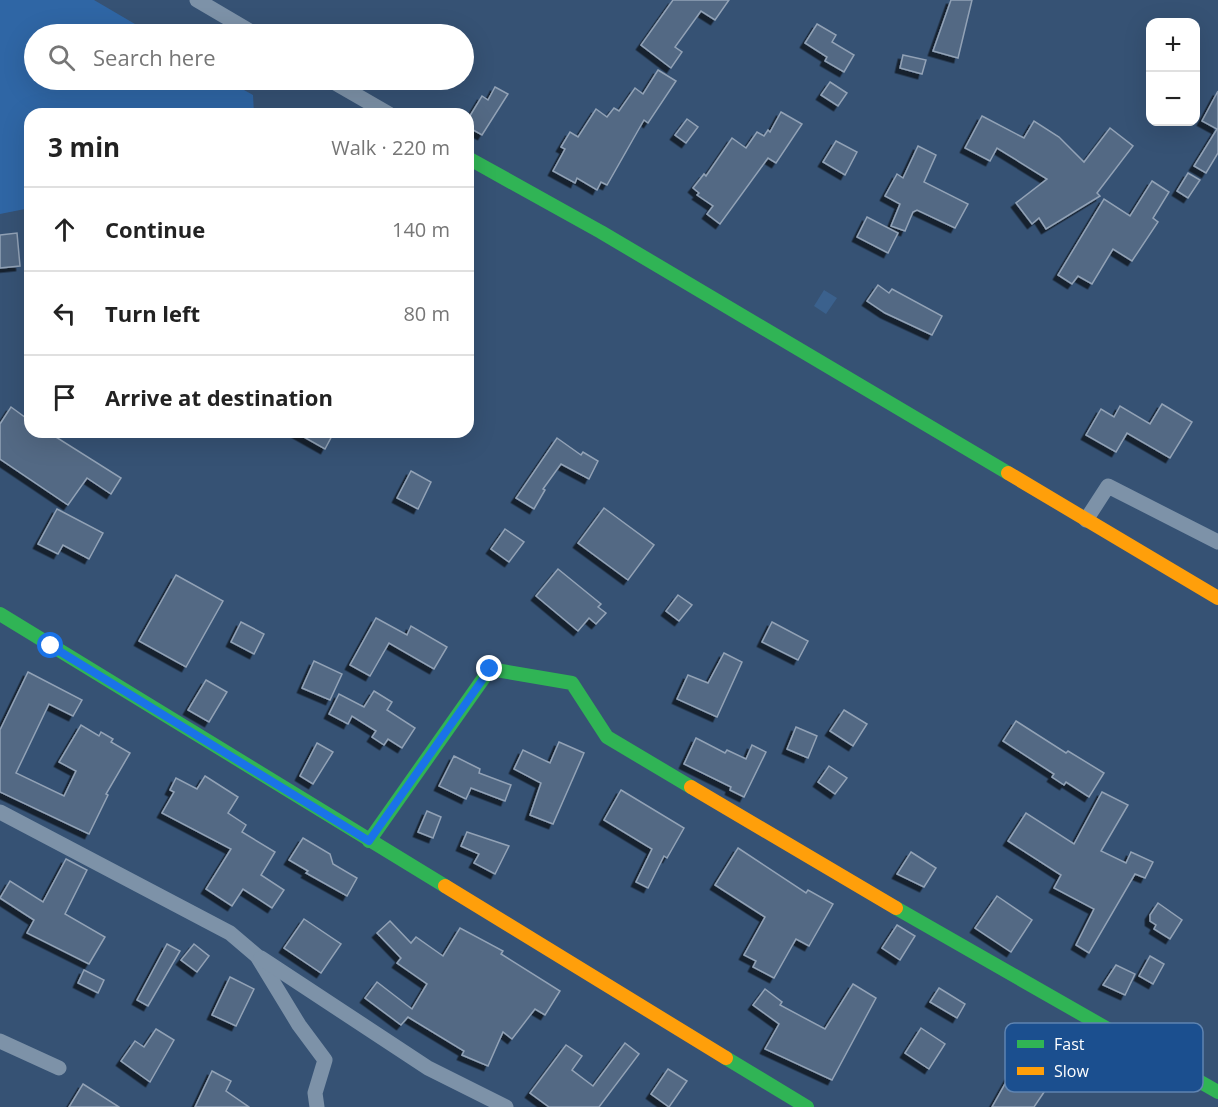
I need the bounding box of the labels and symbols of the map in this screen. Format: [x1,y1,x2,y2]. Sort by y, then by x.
route start [37,632,63,658]
route end [476,655,502,681]
legend [1005,1023,1203,1092]
text: Fast [1054,1033,1085,1055]
text: Slow [1054,1060,1089,1082]

